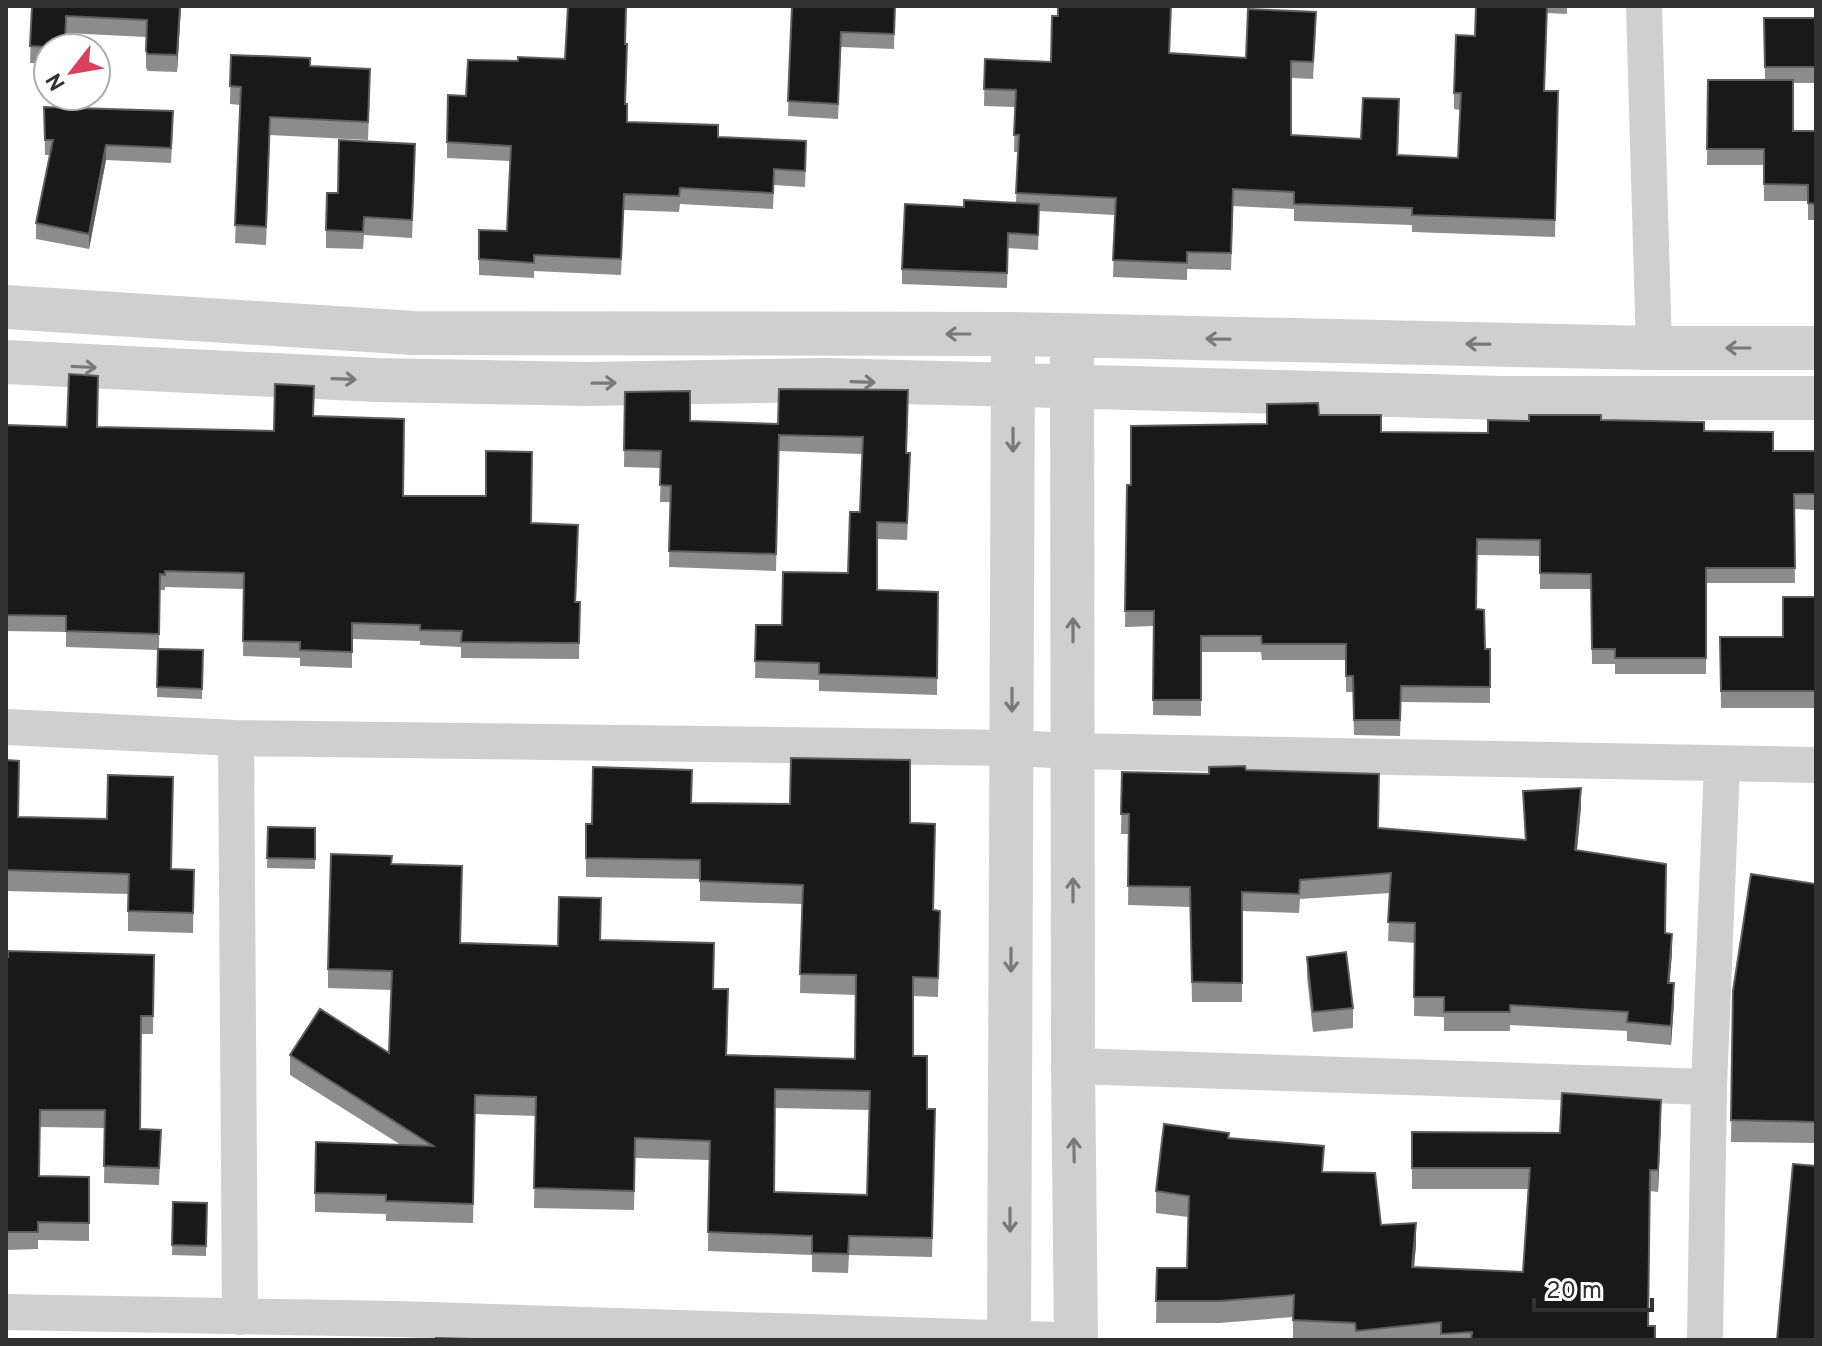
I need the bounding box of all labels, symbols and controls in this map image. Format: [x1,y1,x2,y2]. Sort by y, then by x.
north arrow [32,32,112,112]
text: N [41,67,73,95]
one-way arrow [945,326,972,342]
one-way arrow [1205,332,1232,347]
one-way arrow [1465,337,1492,352]
one-way arrow [1725,340,1752,356]
one-way arrow [70,360,97,375]
one-way arrow [330,371,357,386]
one-way arrow [849,374,876,389]
one-way arrow [590,376,617,391]
one-way arrow [1005,426,1021,453]
one-way arrow [1065,617,1081,644]
one-way arrow [1004,686,1020,713]
one-way arrow [1065,877,1081,904]
one-way arrow [1003,946,1019,973]
one-way arrow [1066,1137,1081,1164]
one-way arrow [1002,1206,1018,1233]
scale bar [1534,1262,1652,1312]
text: 20 m [1546,1277,1602,1307]

